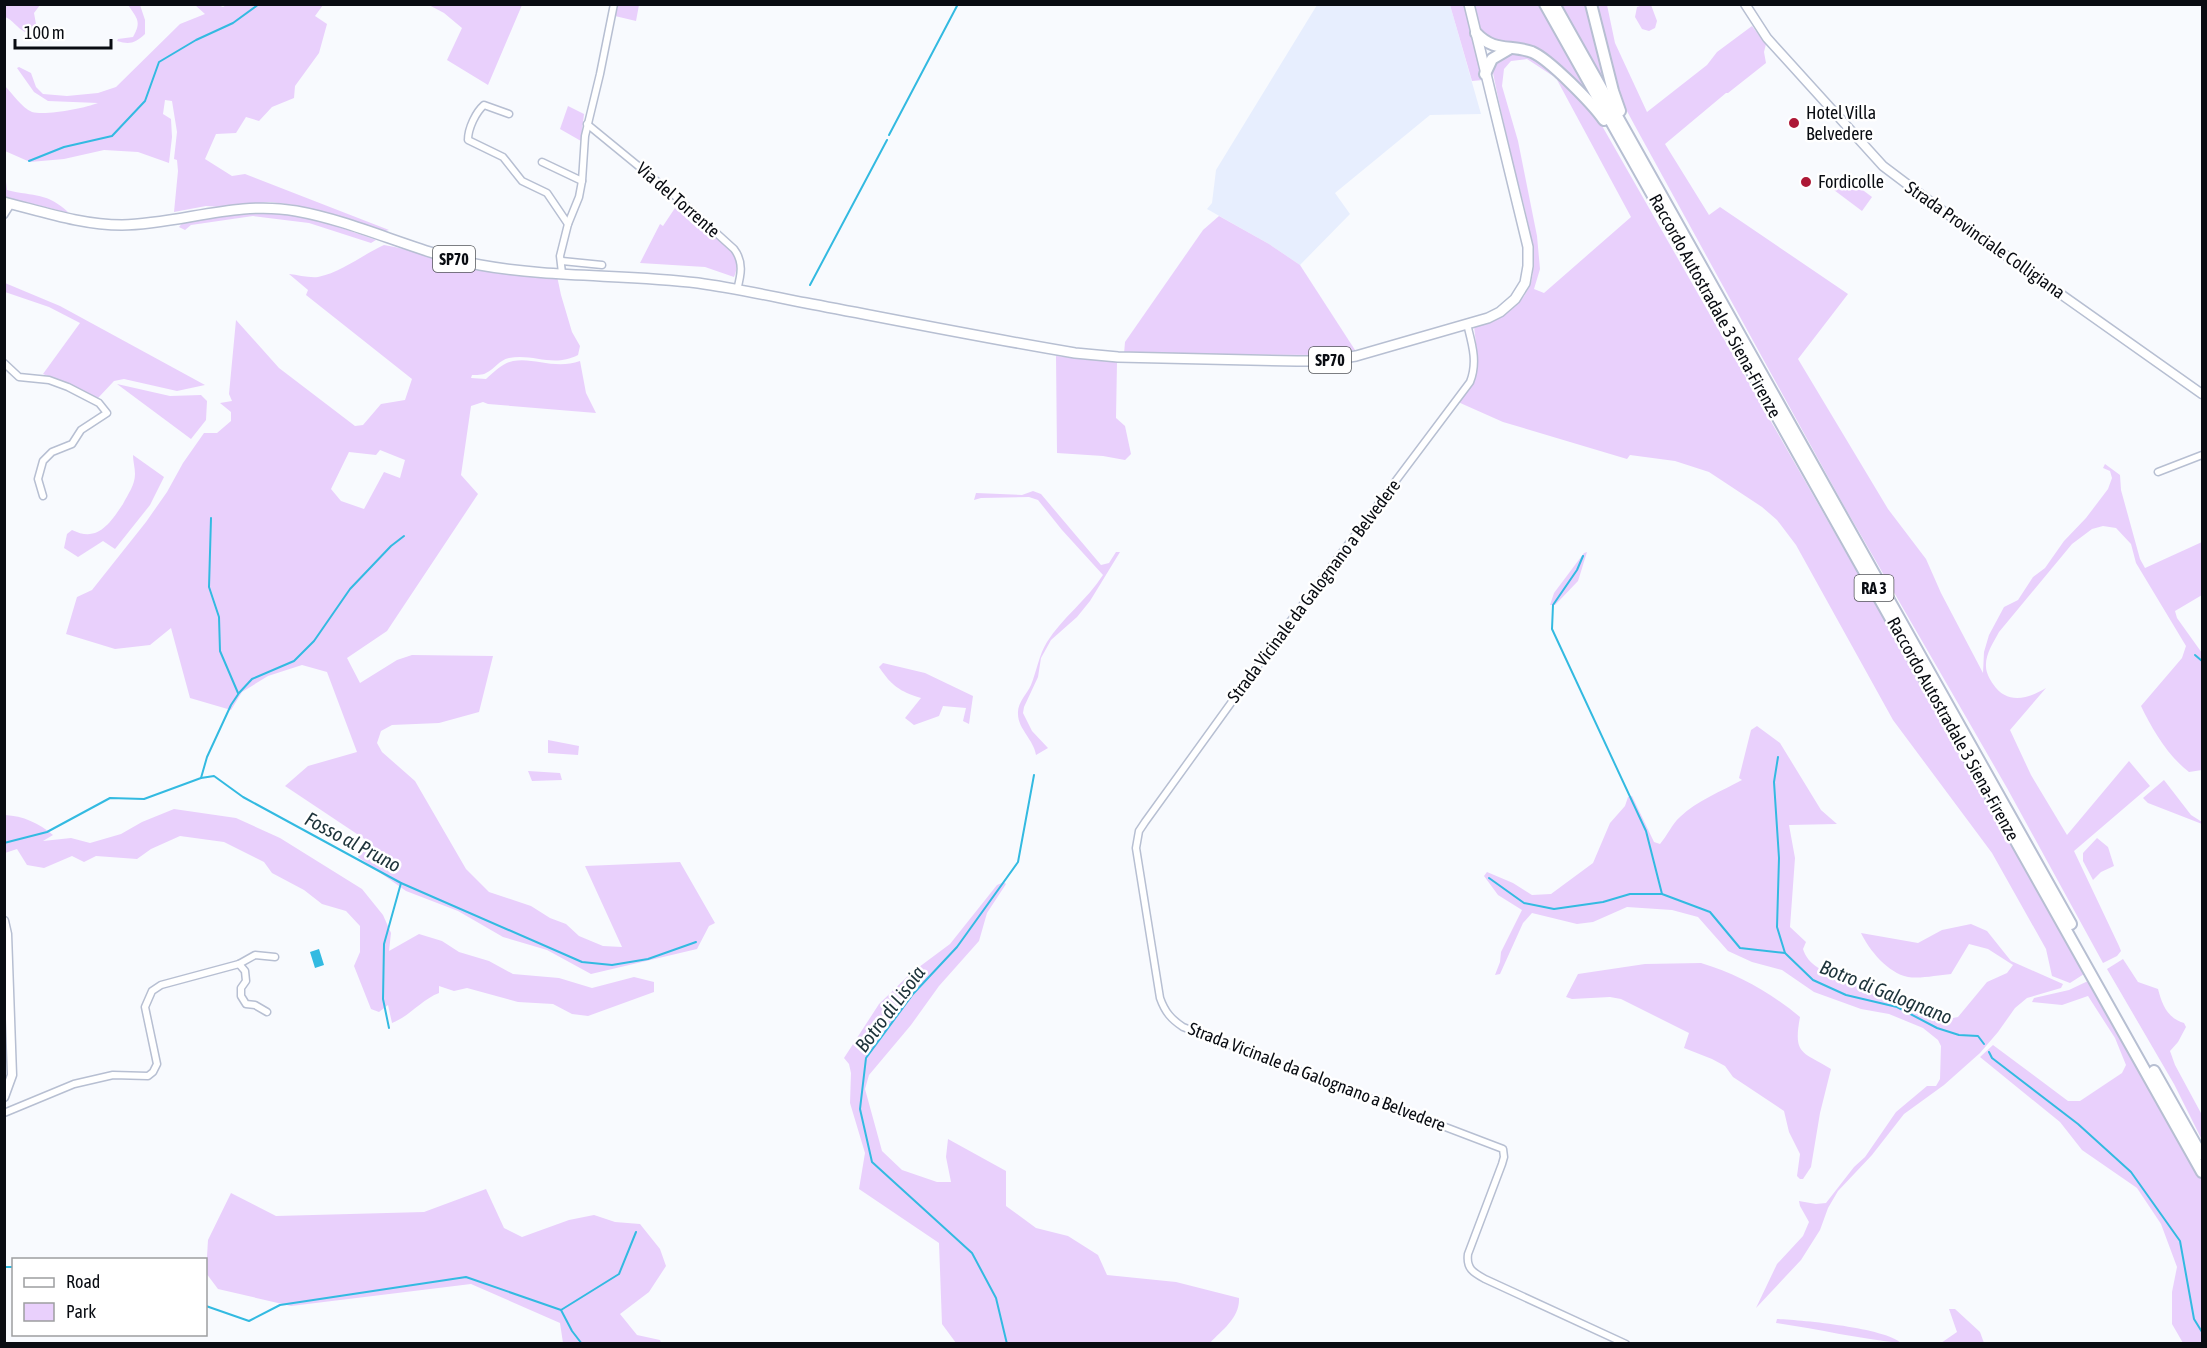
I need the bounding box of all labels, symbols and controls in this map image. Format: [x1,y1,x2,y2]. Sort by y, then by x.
scale bar [15,12,111,50]
text: 100 m [24,22,65,43]
place label: Hotel Villa Belvedere [1806,102,1876,144]
marker: Hotel Villa Belvedere [1787,116,1801,130]
street label: Via del Torrente [632,158,724,242]
place label: Fordicolle [1818,171,1884,192]
marker: Fordicolle [1799,175,1813,189]
street label: Strada Provinciale Colligiana [1901,176,2069,303]
street label: Raccordo Autostradale 3 Siena-Firenze [1645,190,1786,421]
road number: SP70 [433,246,475,272]
road number: SP70 [1309,347,1351,373]
street label: Strada Vicinale da Galognano a Belvedere [1223,475,1404,706]
road number: RA 3 [1854,575,1894,601]
street label: Raccordo Autostradale 3 Siena-Firenze [1883,613,2024,844]
water label: Fosso al Pruno [301,807,405,876]
water label: Botro di Galognano [1817,955,1956,1029]
water label: Botro di Lisoia [850,961,929,1056]
street label: Strada Vicinale da Galognano a Belvedere [1186,1018,1449,1135]
legend [12,1258,207,1336]
text: Road [66,1271,100,1292]
text: Park [66,1301,96,1322]

